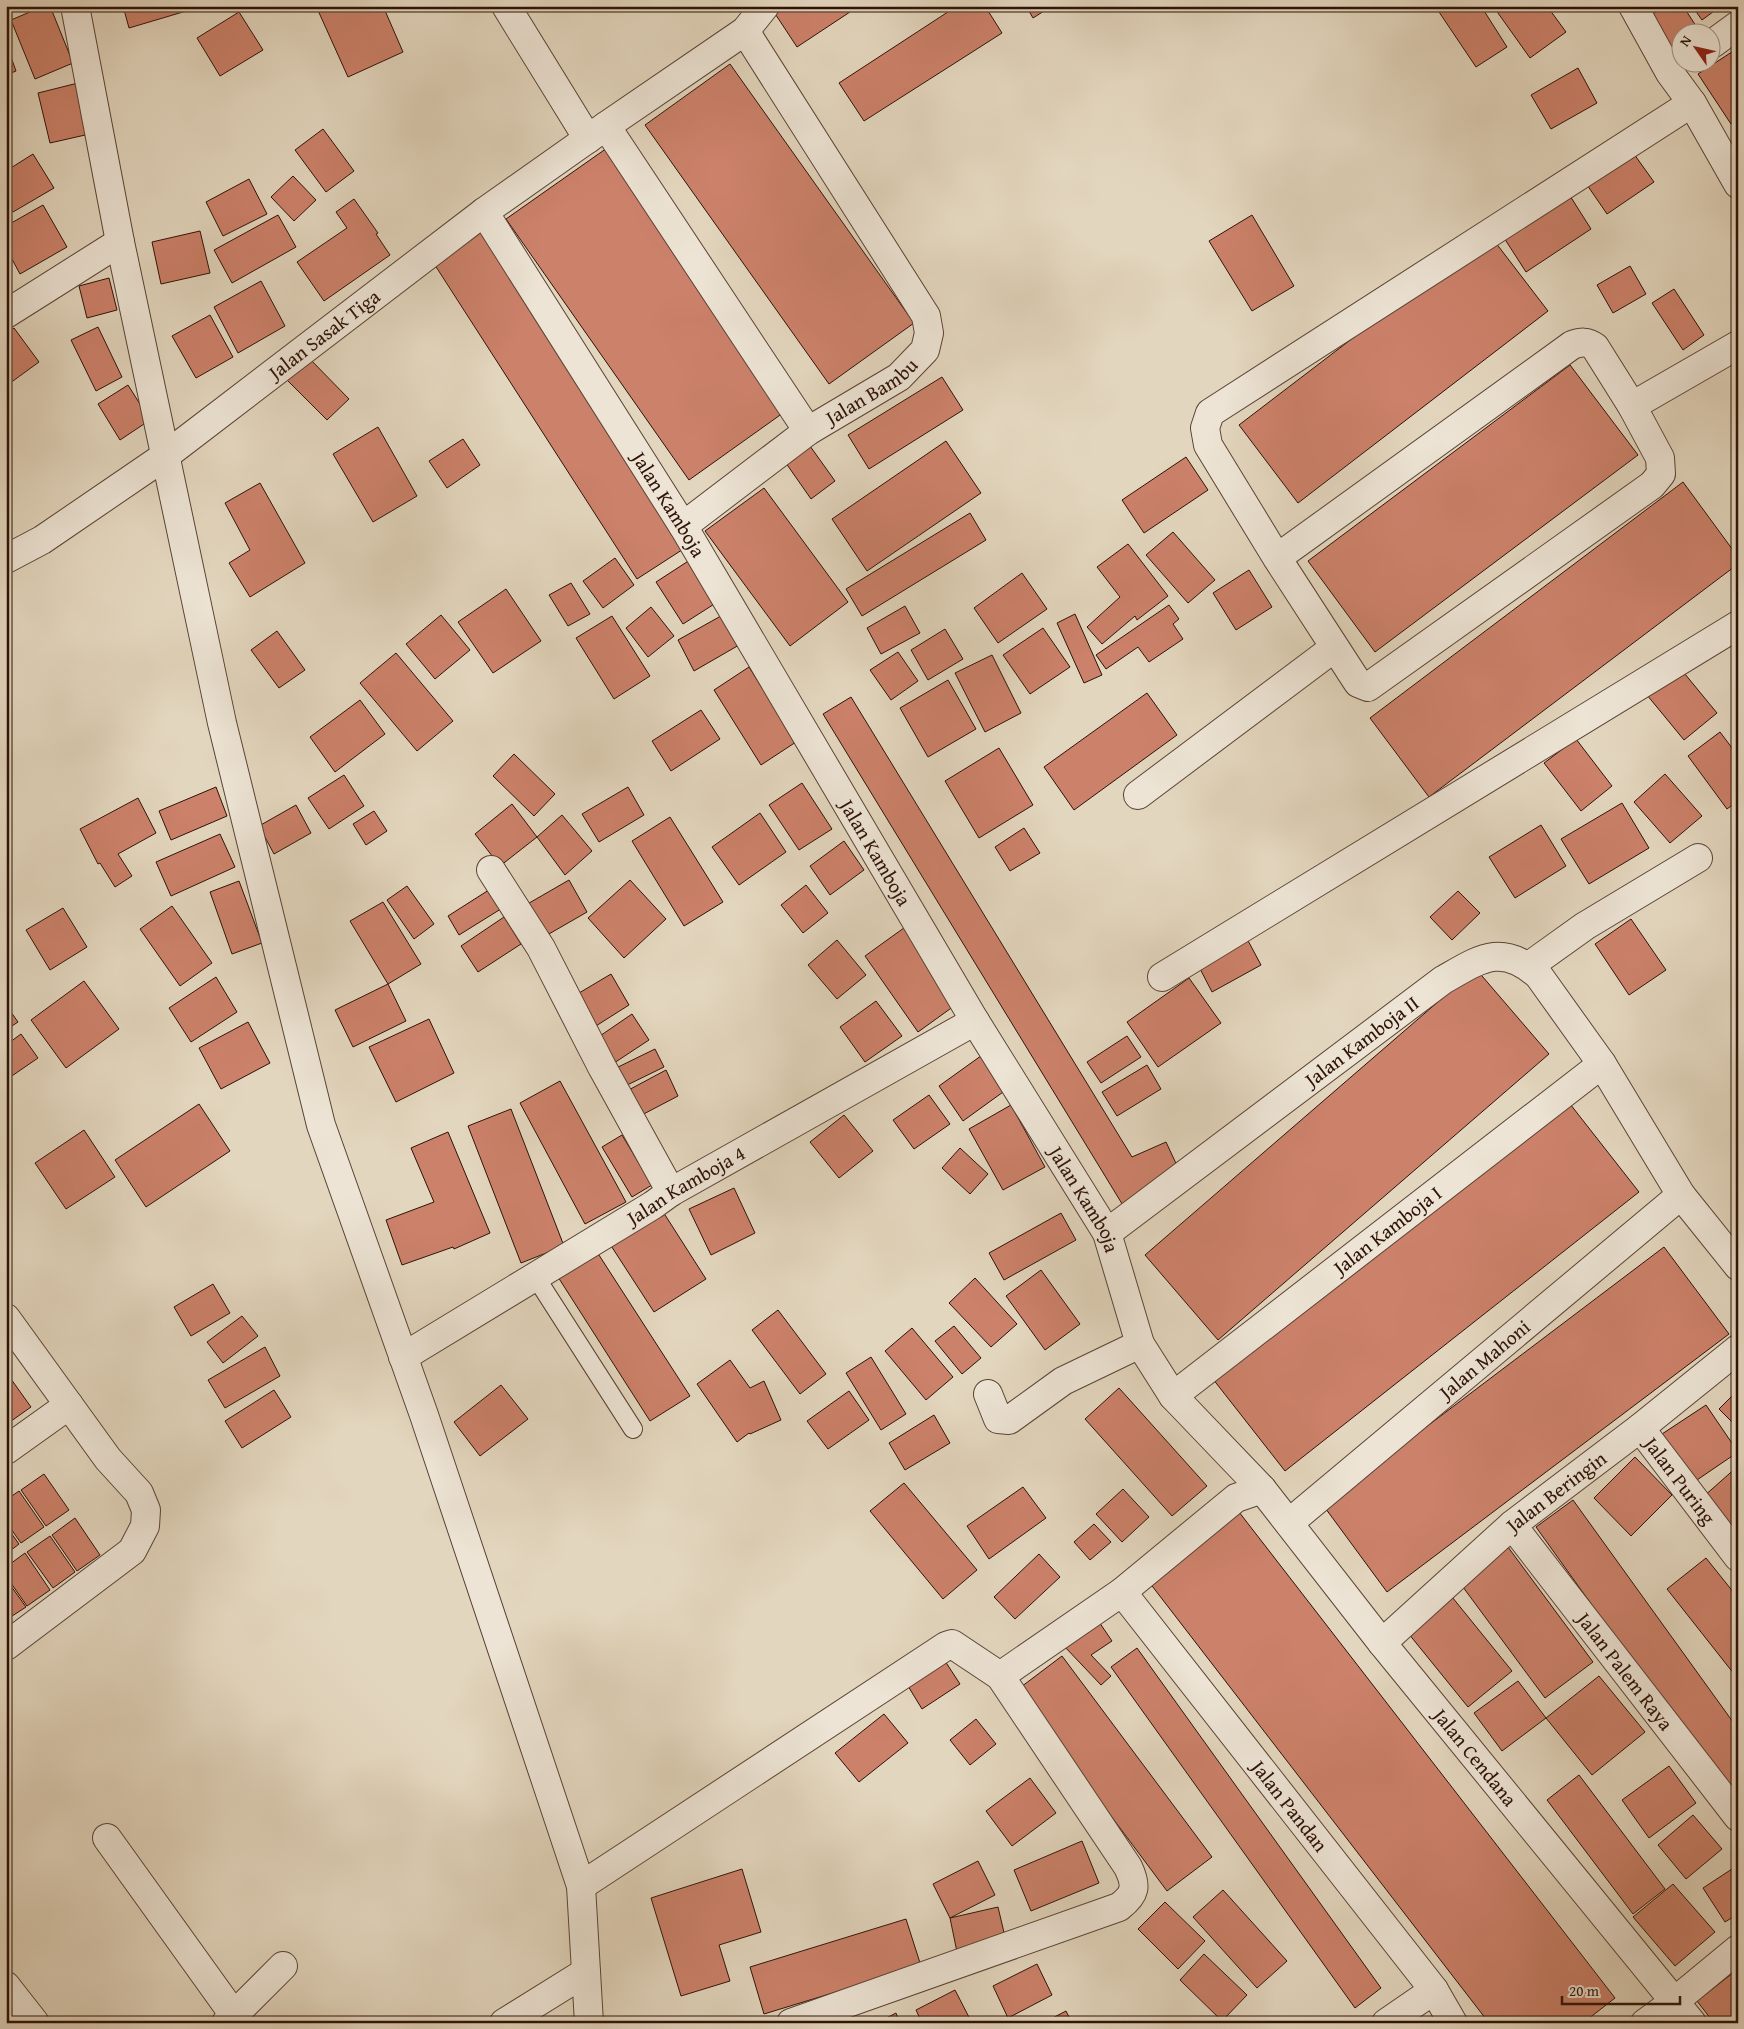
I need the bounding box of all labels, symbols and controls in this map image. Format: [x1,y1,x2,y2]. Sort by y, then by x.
north arrow [1672,22,1722,72]
text: N [1674,31,1696,50]
street label: Jalan Sasak Tiga [259,281,386,388]
street label: Jalan Bambu [817,351,924,433]
street label: Jalan Kamboja [624,443,713,563]
street label: Jalan Kamboja [832,791,919,912]
street label: Jalan Kamboja II [1296,988,1425,1095]
street label: Jalan Kamboja 4 [618,1138,750,1233]
street label: Jalan Kamboja [1041,1138,1127,1256]
street label: Jalan Kamboja I [1324,1178,1447,1283]
street label: Jalan Mahoni [1430,1312,1536,1408]
street label: Jalan Puring [1636,1428,1723,1530]
street label: Jalan Beringin [1497,1444,1612,1540]
street label: Jalan Palem Raya [1569,1603,1681,1737]
street label: Jalan Cendana [1425,1699,1525,1813]
street label: Jalan Pandan [1243,1751,1335,1858]
scale bar [1562,1974,1679,2006]
text: 20 m [1569,1980,1600,2001]

